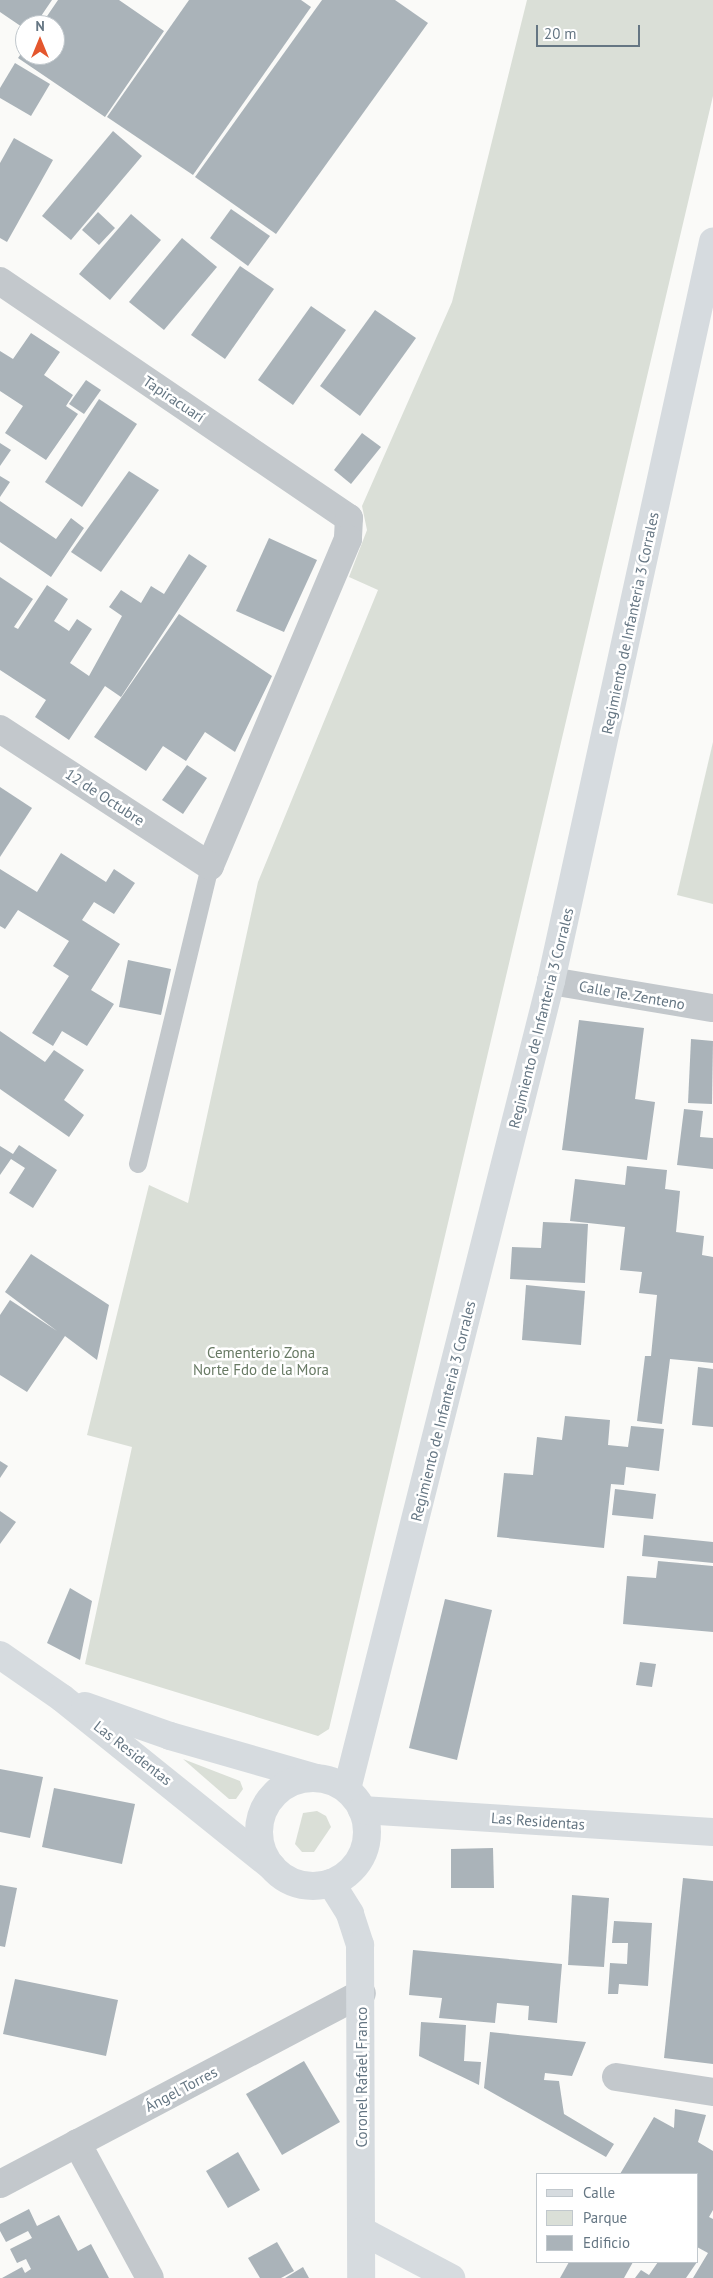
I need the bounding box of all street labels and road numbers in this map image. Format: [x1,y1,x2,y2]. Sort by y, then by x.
street label: Tapiracuarí [140,372,208,426]
street label: Regimiento de Infanteria 3 Corrales [598,510,662,736]
street label: 12 de Octubre [62,765,148,829]
street label: Regimiento de Infanteria 3 Corrales [505,906,577,1130]
street label: Calle Te. Zenteno [577,977,687,1013]
street label: Regimiento de Infanteria 3 Corrales [407,1299,479,1523]
street label: Las Residentas [90,1717,176,1789]
street label: Las Residentas [490,1809,586,1833]
street label: Coronel Rafael Franco [353,2007,371,2147]
street label: Ángel Torres [142,2062,220,2116]

